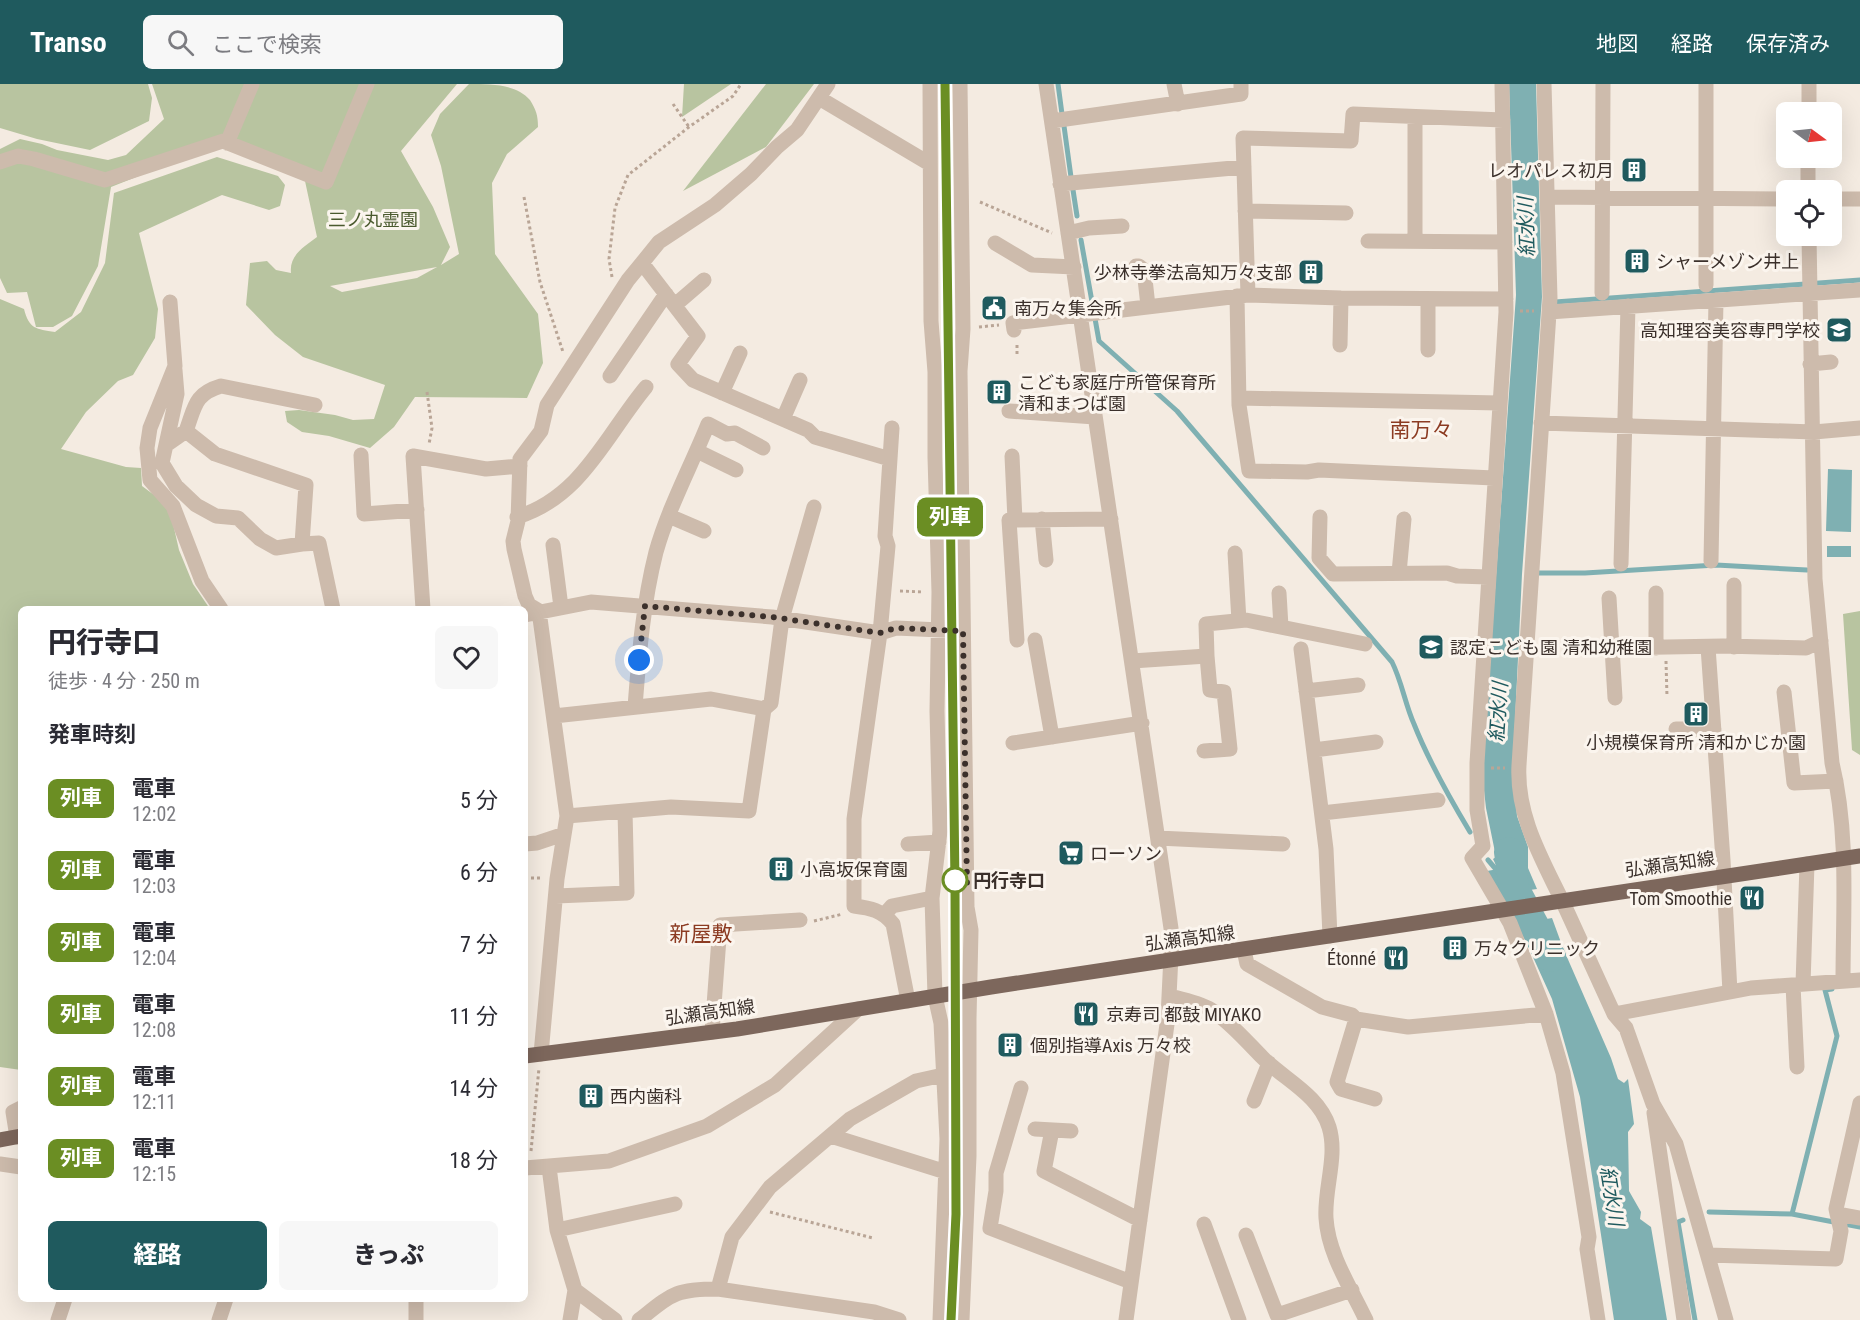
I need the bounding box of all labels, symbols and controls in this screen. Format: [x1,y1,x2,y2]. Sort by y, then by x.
search box [143,15,563,69]
text: Transo [30,26,107,59]
icon: search [164,26,197,59]
text: ここで検索 [212,32,322,57]
text: 地図 [1596,32,1638,56]
text: 経路 [1671,32,1713,56]
text: 保存済み [1746,32,1830,56]
north arrow [1776,102,1842,168]
map controls [1776,102,1842,246]
building icon: レオパレス初月 [1619,155,1649,185]
place label: レオパレス初月 [1488,160,1614,181]
button: locate [1776,180,1842,246]
water label: 紅水川 [1513,195,1539,257]
park label: 三ノ丸霊園 [328,209,418,230]
building icon: シャーメゾン井上 [1622,246,1652,276]
place label: シャーメゾン井上 [1656,251,1799,272]
building icon: 少林寺拳法高知万々支部 [1296,257,1326,287]
place label: 少林寺拳法高知万々支部 [1094,262,1292,283]
public building icon: 南万々集会所 [979,293,1009,323]
place label: 南万々集会所 [1014,298,1122,319]
school or university icon: 高知理容美容専門学校 [1824,315,1854,345]
place label: 高知理容美容専門学校 [1640,320,1820,341]
place label: こども家庭庁所管保育所 清和まつば園 [1018,372,1216,414]
building icon: こども家庭庁所管保育所 清和まつば園 [984,377,1014,407]
district label: 南万々 [1390,418,1453,442]
line badge: 列車 [923,498,977,536]
text: 列車 [929,505,971,529]
text: 円行寺口 [48,626,160,659]
button: heart [435,626,498,689]
school or university icon: 認定こども園 清和幼稚園 [1416,632,1446,662]
place label: 認定こども園 清和幼稚園 [1450,637,1652,658]
your location [624,645,654,675]
text: 徒歩 · 4 分 · 250 m [48,669,200,693]
water label: 紅水川 [1484,679,1512,743]
building icon: 小規模保育所 清和かじか園 [1681,699,1711,729]
text: 発車時刻 [48,722,136,747]
place label: 小規模保育所 清和かじか園 [1586,732,1806,753]
text: 電車 [132,776,176,801]
text: 列車 [60,786,102,810]
text: 5 分 [460,788,498,813]
text: 12:02 [132,802,176,826]
supermarket icon: ローソン [1056,838,1086,868]
place label: ローソン [1090,843,1162,864]
street label: 弘瀬高知線 [1624,847,1716,881]
text: 電車 [132,848,176,873]
building icon: 小高坂保育園 [766,854,796,884]
text: 列車 [60,858,102,882]
place label: 小高坂保育園 [800,859,908,880]
text: 6 分 [460,860,498,885]
marker: 円行寺口 [942,867,968,893]
place label: 円行寺口 [973,870,1045,891]
text: 12:03 [132,874,176,898]
restaurant icon: Tom Smoothie [1737,883,1767,913]
place label: Tom Smoothie [1629,888,1732,909]
text: 電車 [132,920,176,945]
street label: 弘瀬高知線 [1144,921,1236,955]
district label: 新屋敷 [670,922,733,946]
text: 列車 [60,930,102,954]
text: 7 分 [460,932,498,957]
building icon: 万々クリニック [1440,933,1470,963]
place label: 万々クリニック [1474,938,1600,959]
restaurant icon: Étonné [1381,943,1411,973]
text: 12:04 [132,946,176,970]
place label: Étonné [1327,948,1376,969]
text: 電車 [132,992,176,1017]
street label: 弘瀬高知線 [664,995,756,1029]
restaurant icon: 京寿司 都鼓 MIYAKO [1071,999,1101,1029]
text: 列車 [60,1002,102,1026]
text: 11 分 [449,1004,498,1029]
place label: 京寿司 都鼓 MIYAKO [1106,1004,1261,1025]
text: 12:08 [132,1018,176,1042]
building icon: 個別指導Axis 万々校 [995,1030,1025,1060]
place label: 個別指導Axis 万々校 [1030,1035,1191,1056]
text: 電車 [132,1064,176,1089]
text: 列車 [60,1074,102,1098]
text: 14 分 [449,1076,498,1101]
building icon: 西内歯科 [576,1081,606,1111]
place label: 西内歯科 [610,1086,682,1107]
text: 12:11 [132,1090,176,1114]
text: 電車 [132,1136,176,1161]
text: 列車 [60,1146,102,1170]
text: 18 分 [449,1148,498,1173]
text: 12:15 [132,1162,176,1186]
water label: 紅水川 [1595,1164,1629,1229]
button: 経路 [48,1221,267,1290]
button: きっぷ [279,1221,498,1290]

